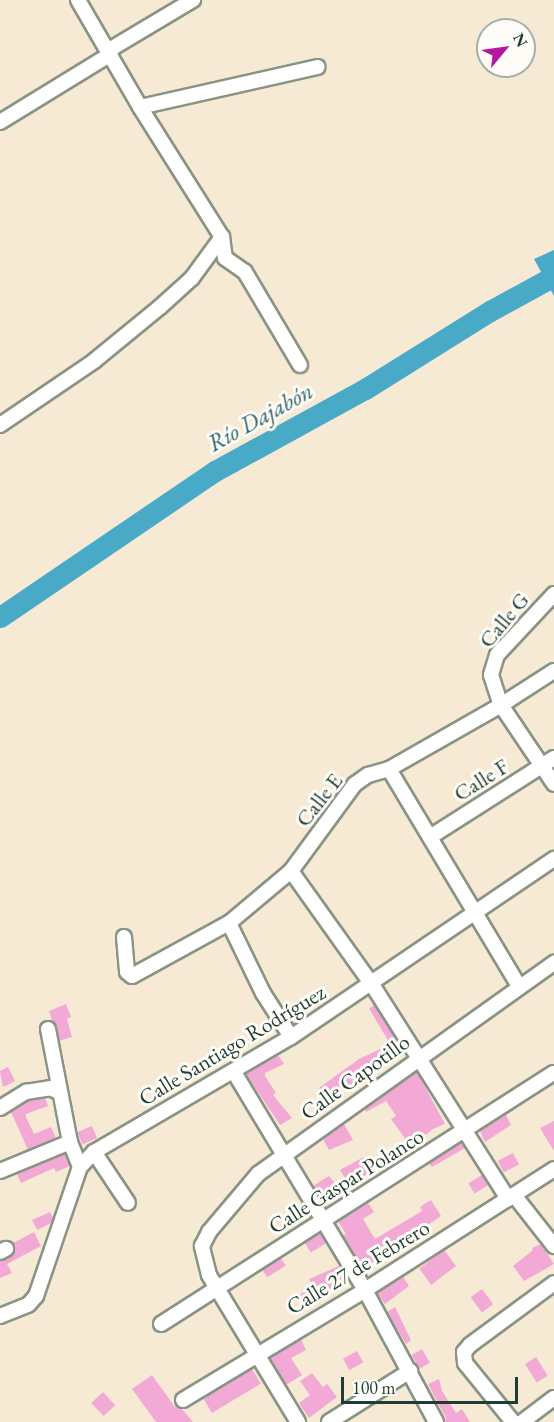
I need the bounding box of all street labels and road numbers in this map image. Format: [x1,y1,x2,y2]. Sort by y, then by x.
street label: Calle G [473,587,535,653]
street label: Calle F [449,753,513,807]
street label: Calle E [290,768,348,832]
street label: Calle Santiago Rodríguez [134,979,330,1111]
street label: Calle Capotillo [295,1029,415,1125]
street label: Calle Gaspar Polanco [264,1123,428,1239]
street label: Calle 27 de Febrero [282,1214,434,1320]

